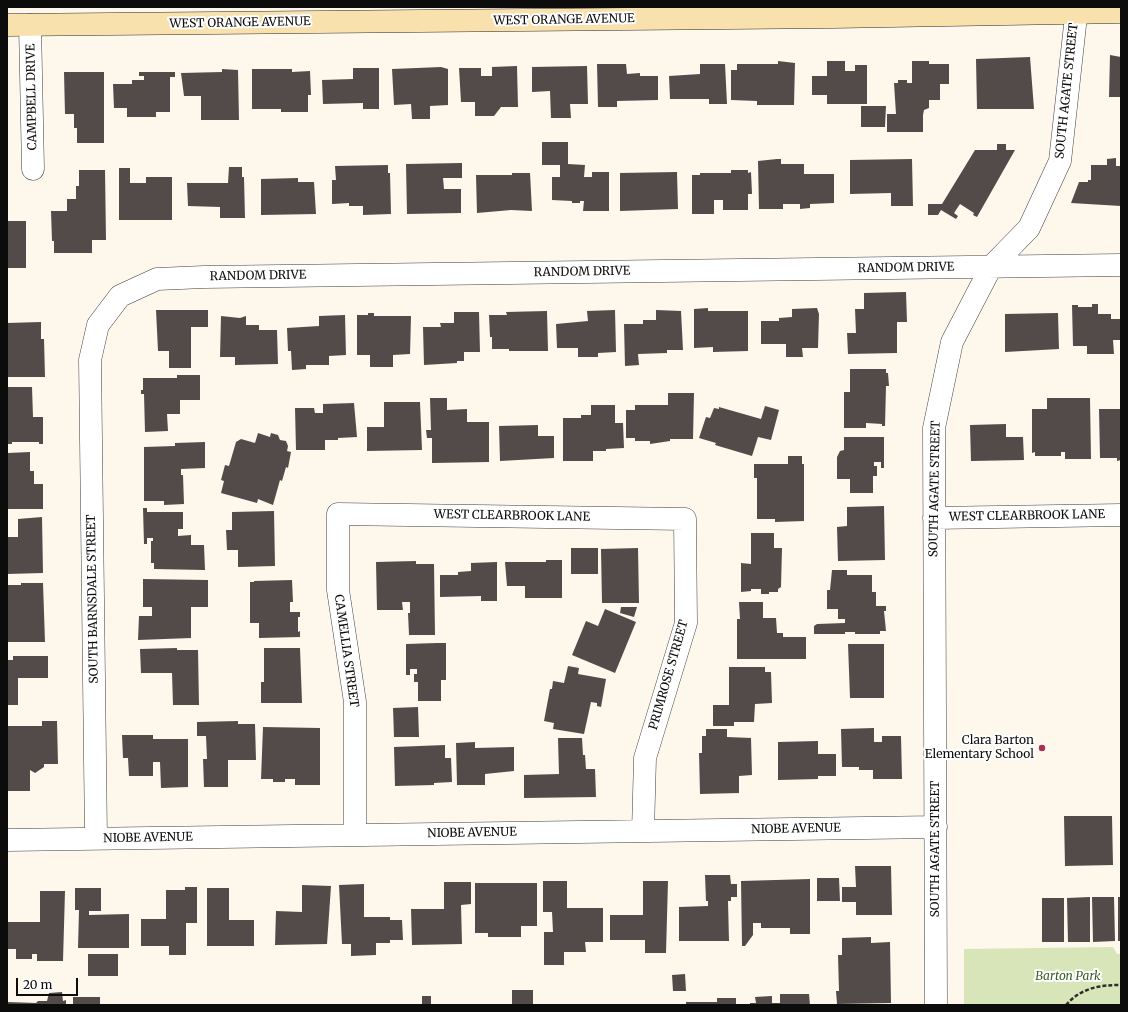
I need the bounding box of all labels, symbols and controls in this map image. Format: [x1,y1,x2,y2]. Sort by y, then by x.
street label: WEST ORANGE AVENUE [493,12,635,28]
street label: WEST ORANGE AVENUE [169,15,311,31]
street label: SOUTH AGATE STREET [1053,22,1081,160]
street label: CAMPBELL DRIVE [24,43,40,151]
street label: RANDOM DRIVE [858,260,954,276]
street label: RANDOM DRIVE [534,264,630,280]
street label: RANDOM DRIVE [210,268,306,284]
street label: SOUTH AGATE STREET [927,421,943,557]
street label: WEST CLEARBROOK LANE [434,507,590,525]
street label: WEST CLEARBROOK LANE [949,507,1105,525]
street label: SOUTH BARNSDALE STREET [84,514,102,684]
street label: CAMELLIA STREET [331,594,361,708]
street label: PRIMROSE STREET [646,618,692,732]
place label: Clara Barton Elementary School [925,734,1034,762]
marker: Clara Barton Elementary School [1037,743,1047,753]
street label: SOUTH AGATE STREET [929,781,943,917]
street label: NIOBE AVENUE [751,821,841,837]
street label: NIOBE AVENUE [427,825,517,841]
street label: NIOBE AVENUE [103,830,193,846]
scale bar [18,970,80,996]
park label: Barton Park [1035,970,1101,984]
text: 20 m [23,977,52,992]

